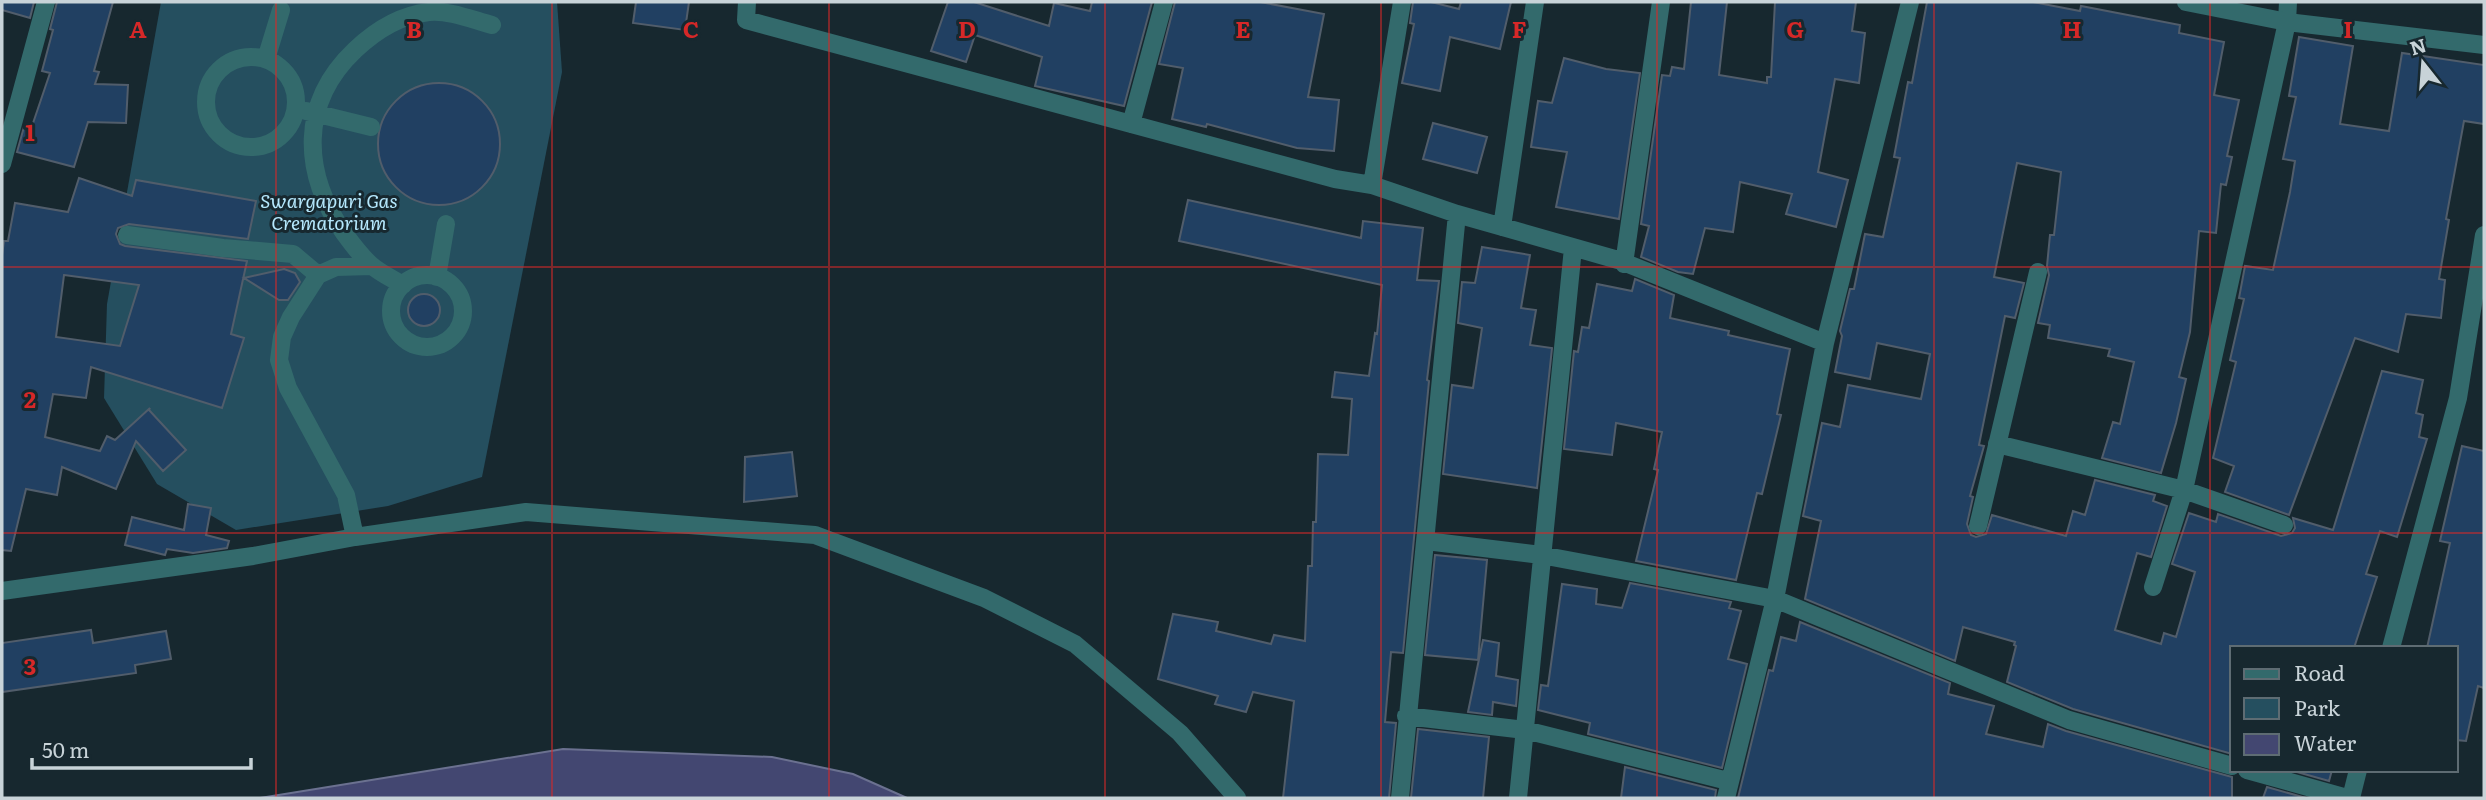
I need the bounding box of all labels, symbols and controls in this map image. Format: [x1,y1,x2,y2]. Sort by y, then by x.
text: A [129,11,147,45]
text: B [406,11,422,45]
text: C [683,11,699,45]
text: D [958,11,976,45]
text: E [1235,11,1251,45]
text: F [1512,11,1527,45]
text: G [1786,11,1804,45]
text: H [2062,11,2082,45]
text: I [2343,11,2353,45]
north arrow [2388,28,2458,98]
text: N [2406,30,2430,62]
text: 1 [25,114,35,148]
park label: Swargapuri Gas Crematorium [260,186,398,236]
text: 2 [24,381,36,415]
legend [2230,646,2458,772]
text: 3 [24,648,36,682]
text: Road [2294,656,2345,687]
text: Park [2294,691,2340,722]
scale bar [32,726,250,770]
text: Water [2294,726,2356,757]
text: 50 m [42,733,89,764]

